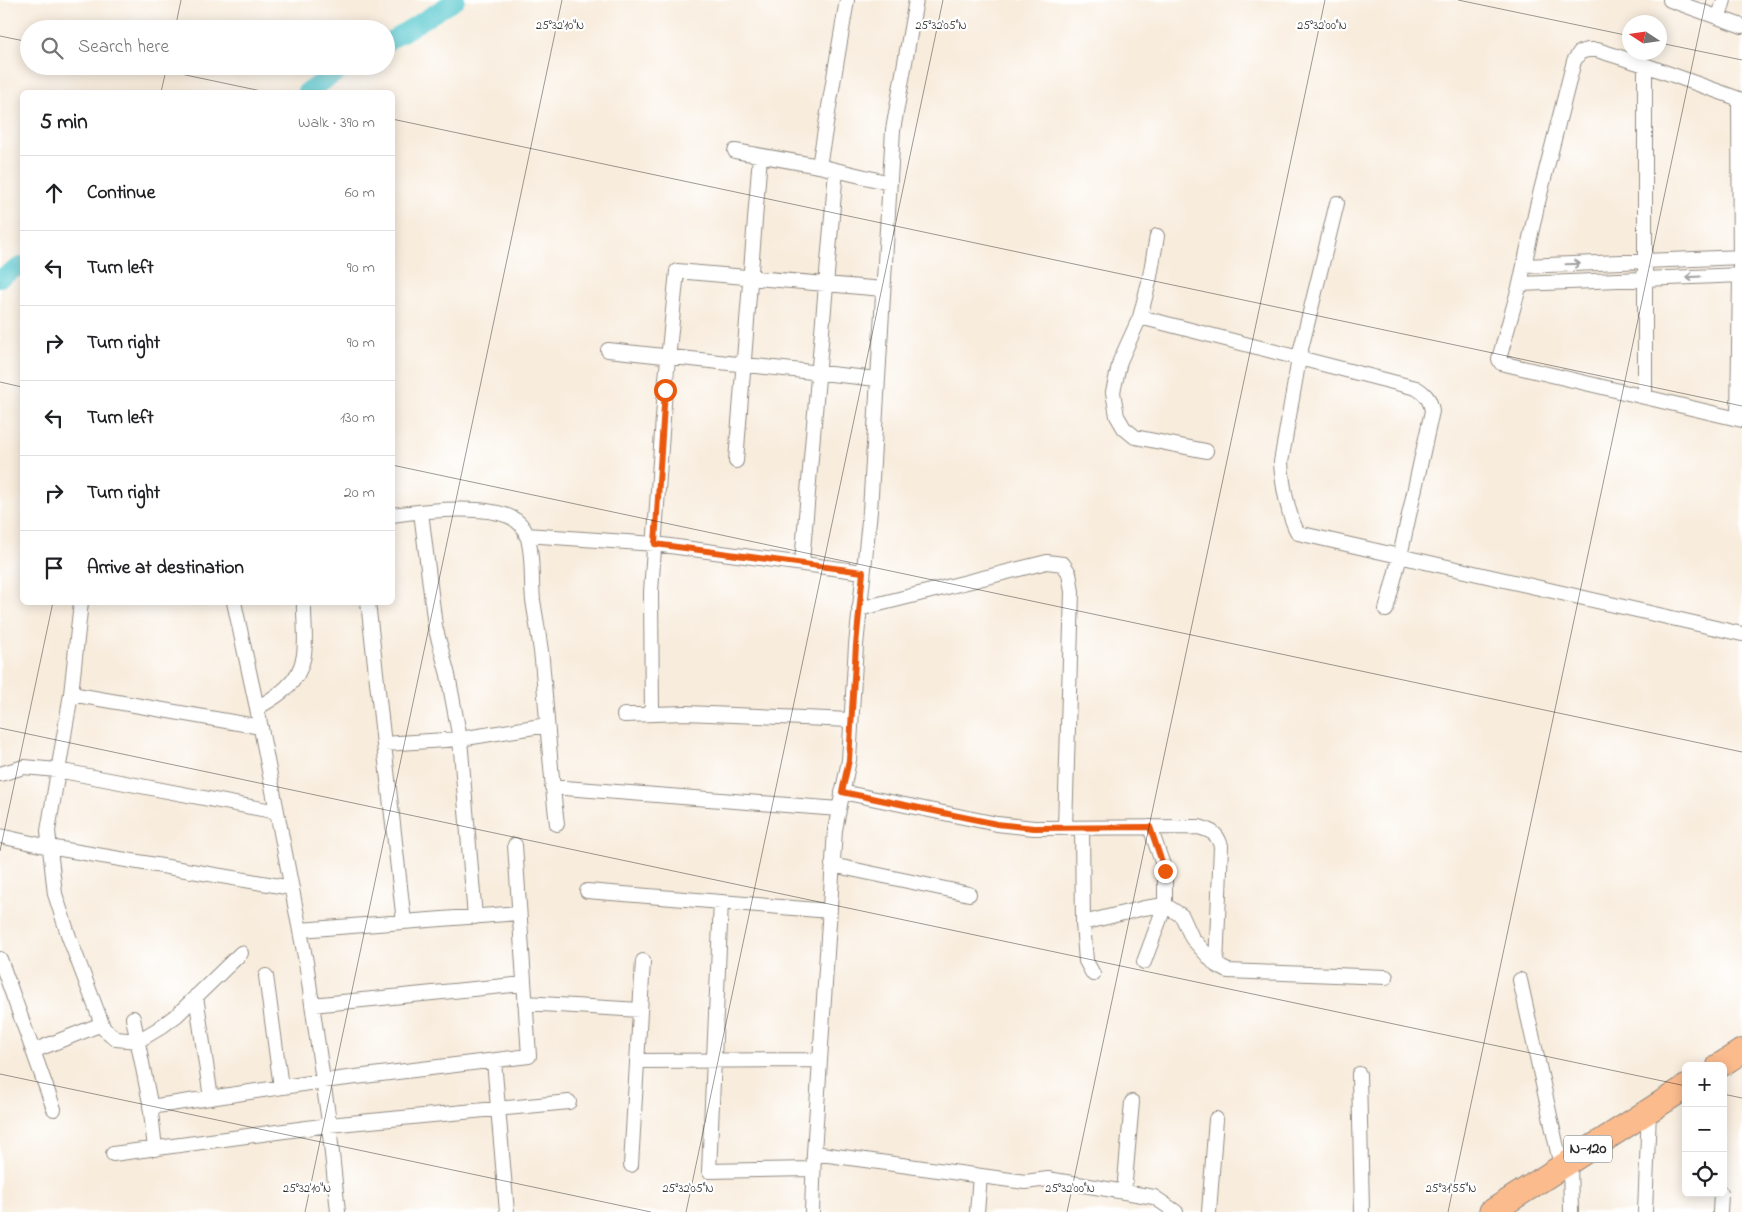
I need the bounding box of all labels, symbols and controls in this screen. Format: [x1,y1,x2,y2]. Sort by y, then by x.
north arrow [1622,15,1667,60]
text: 25°32'10"N [536,17,584,35]
text: 25°32'05"N [915,17,967,35]
text: 25°32'00"N [1297,17,1347,35]
search box [20,20,395,75]
icon: search [38,34,66,62]
text: Search here [78,34,169,61]
text: 5 min [40,108,88,138]
text: Walk · 390 m [298,111,375,135]
icon: ahead [40,179,68,207]
text: Continue [87,180,155,207]
text: 60 m [345,181,375,205]
icon: left [40,254,68,282]
text: Turn left [87,255,154,282]
text: 90 m [347,256,375,280]
one-way arrow [1565,260,1581,269]
one-way arrow [1686,273,1702,282]
icon: right [40,329,68,357]
text: Turn right [87,330,160,357]
text: 90 m [347,331,375,355]
route start [654,379,677,402]
icon: left [40,404,68,432]
text: Turn left [87,405,154,432]
text: 130 m [340,406,375,430]
icon: right [40,479,68,507]
text: Turn right [87,480,160,507]
text: 20 m [344,481,375,505]
icon: arrive [40,554,68,582]
text: Arrive at destination [87,555,244,582]
route end [1154,860,1177,883]
map controls [1682,1062,1727,1197]
button: + [1682,1062,1727,1107]
button: − [1682,1107,1727,1152]
road number: N-120 [1564,1136,1612,1162]
button: locate [1682,1152,1727,1197]
text: 25°32'10"N [283,1180,331,1198]
text: 25°32'05"N [662,1180,714,1198]
text: 25°32'00"N [1045,1180,1095,1198]
text: 25°31'55"N [1426,1180,1476,1198]

